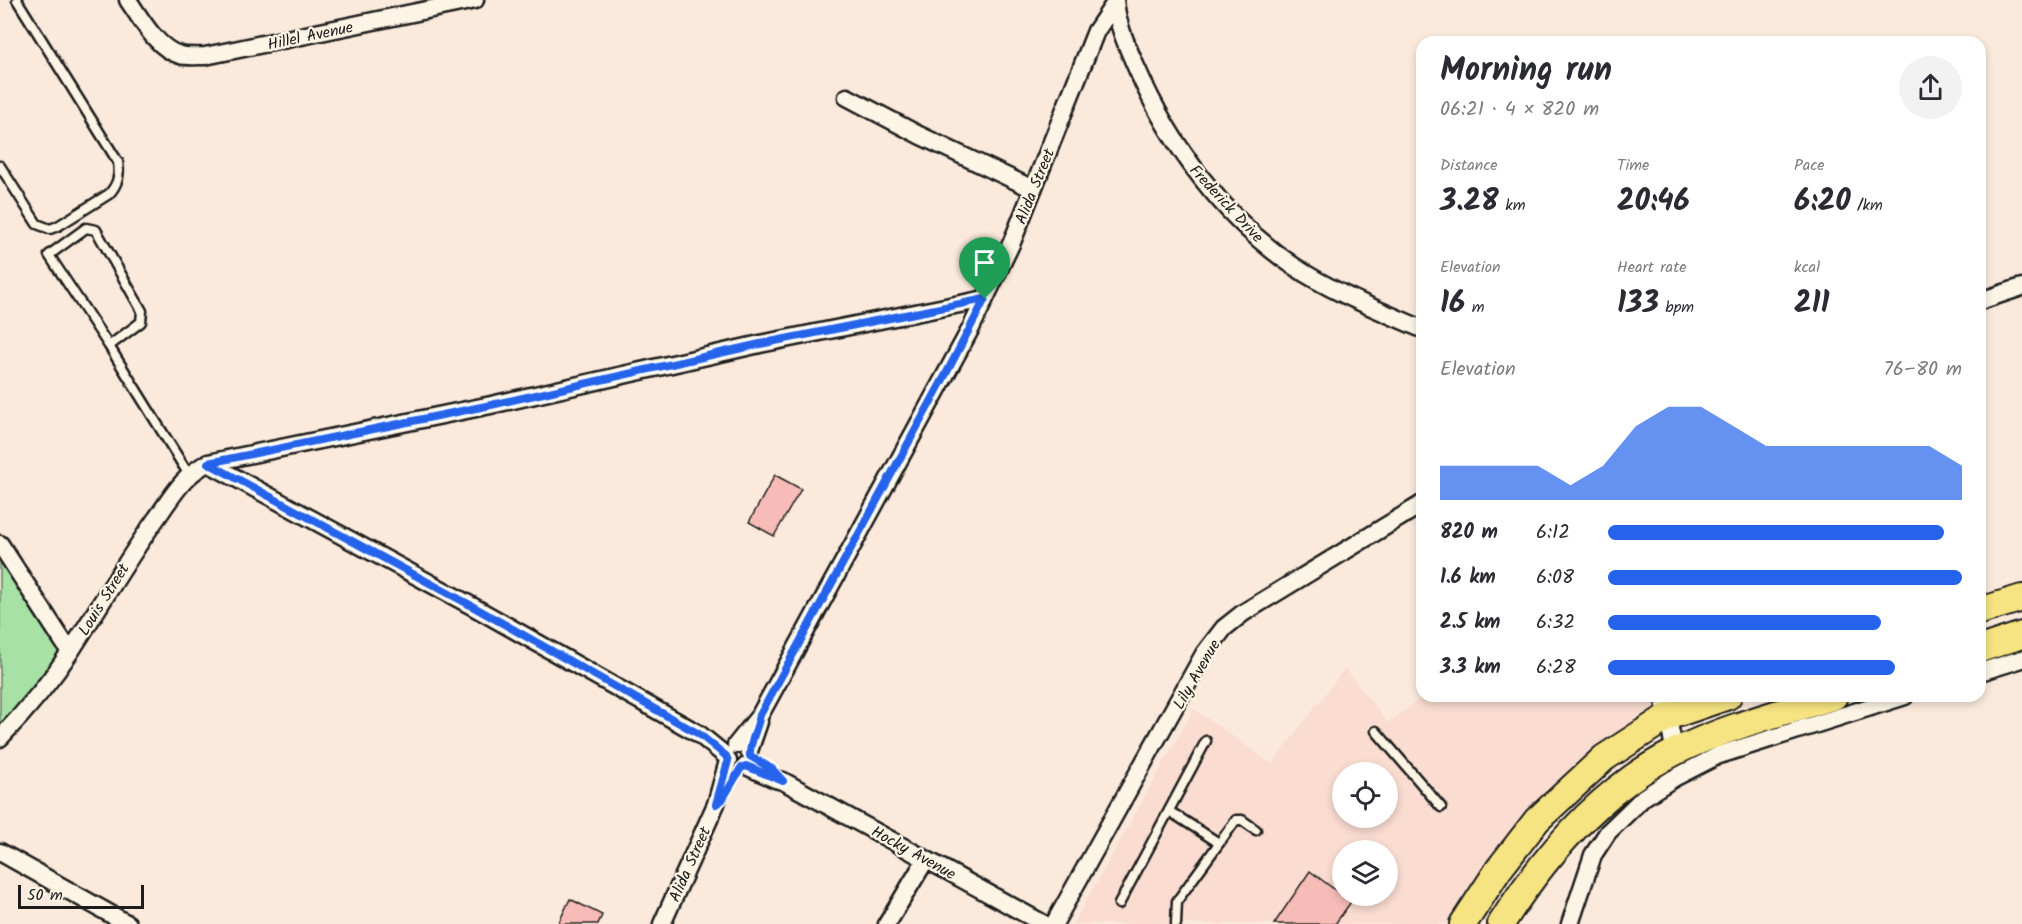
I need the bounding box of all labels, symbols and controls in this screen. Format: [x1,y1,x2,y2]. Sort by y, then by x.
street label: Hillel Avenue [265,15,355,58]
text: Morning run [1440,45,1612,98]
button: share [1899,56,1962,119]
text: 06:21 · 4 × 820 m [1440,94,1599,126]
street label: Alida Street [1009,144,1062,228]
text: Distance [1440,153,1498,178]
text: Time [1617,153,1649,178]
text: Pace [1794,153,1825,178]
street label: Frederick Drive [1183,159,1269,249]
text: 3.28 [1440,178,1499,226]
text: 20:46 [1617,178,1690,226]
text: 6:20 [1794,178,1851,226]
text: km [1499,193,1525,218]
text: /km [1851,193,1883,218]
pin [959,237,1010,299]
icon: arrive [968,246,1001,279]
text: Elevation [1440,255,1501,280]
text: Heart rate [1617,255,1687,280]
text: kcal [1794,255,1820,280]
text: 16 [1440,280,1465,328]
text: 133 [1617,280,1659,328]
text: 211 [1794,280,1830,328]
text: m [1465,295,1484,320]
text: bpm [1659,295,1694,320]
text: Elevation [1440,354,1516,386]
text: 76–80 m [1883,354,1962,386]
text: 820 m [1440,517,1498,549]
text: 6:12 [1536,517,1570,549]
street label: Louis Street [72,558,137,641]
text: 1.6 km [1440,562,1496,594]
text: 6:08 [1536,562,1574,594]
text: 2.5 km [1440,607,1500,639]
text: 6:32 [1536,607,1575,639]
street label: Lily Avenue [1167,635,1227,715]
text: 3.3 km [1440,652,1501,684]
text: 6:28 [1536,652,1576,684]
map controls [1332,762,1398,906]
button: locate [1332,762,1398,828]
street label: Hocky Avenue [866,820,960,887]
street label: Alida Street [663,822,718,906]
button: layers [1332,840,1398,906]
scale bar [18,882,144,910]
text: 50 m [27,883,63,908]

